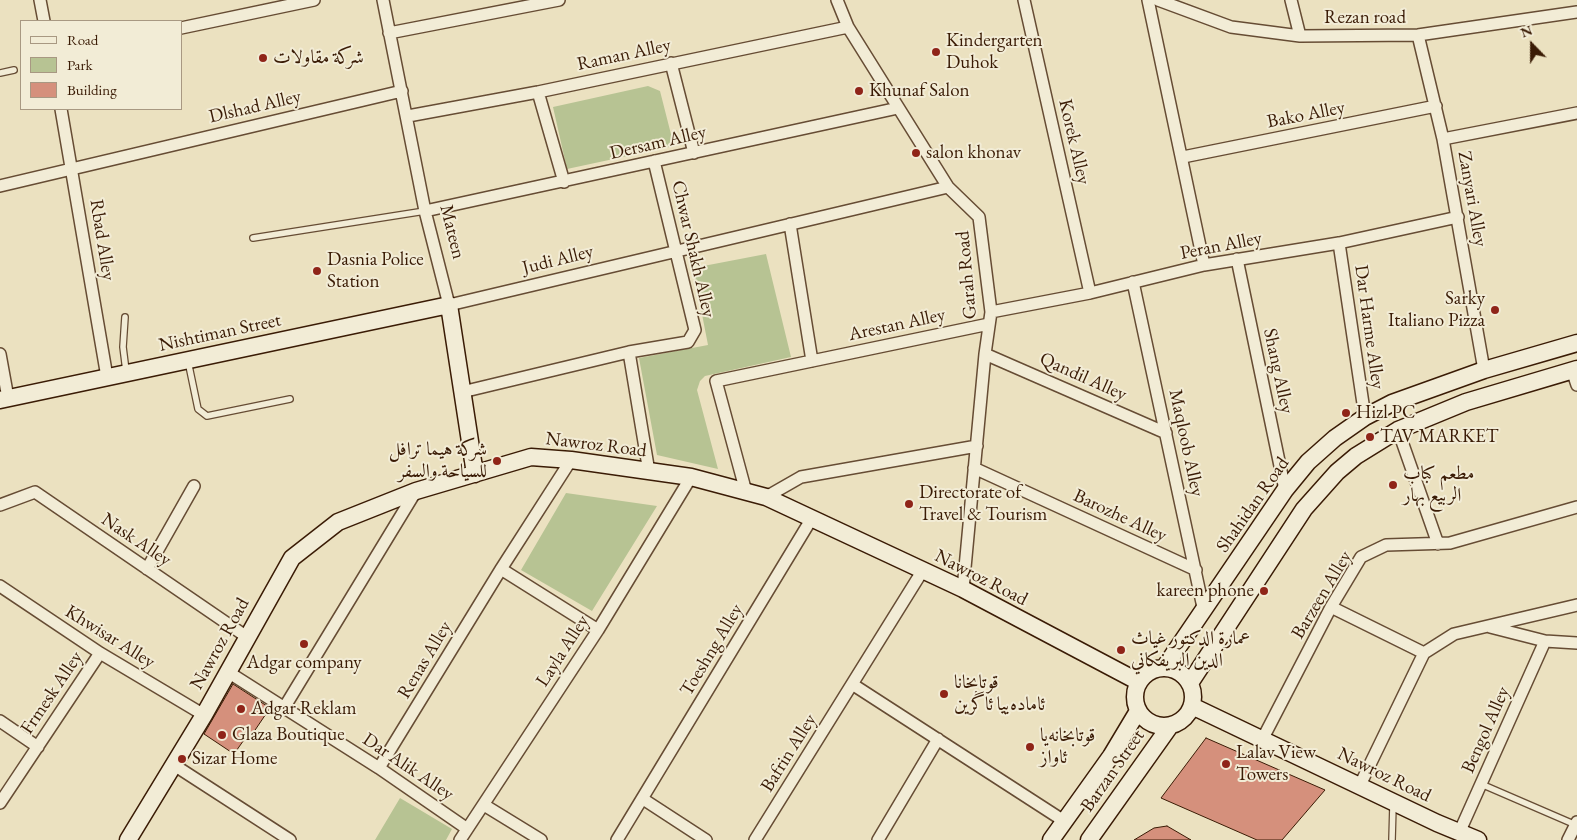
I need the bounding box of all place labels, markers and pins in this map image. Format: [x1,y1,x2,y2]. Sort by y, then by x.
place label: Kindergarten Duhok [946,30,1043,74]
marker: Kindergarten Duhok [930,46,942,58]
place label: شركة مقاولات [273,47,364,69]
marker: شركة مقاولات [257,52,269,64]
place label: Khunaf Salon [869,80,970,102]
marker: Khunaf Salon [853,85,865,97]
place label: salon khonav [926,142,1021,164]
marker: salon khonav [910,147,922,159]
place label: Dasnia Police Station [327,249,424,293]
marker: Dasnia Police Station [311,265,323,277]
place label: Sarky Italiano Pizza [1388,288,1485,332]
marker: Sarky Italiano Pizza [1489,304,1501,316]
place label: Hizl PC [1356,402,1416,424]
marker: Hizl PC [1340,407,1352,419]
place label: TAV MARKET [1380,426,1498,448]
marker: TAV MARKET [1364,431,1376,443]
place label: شركة هيما ترافل للسياحة والسفر [389,439,487,483]
marker: شركة هيما ترافل للسياحة والسفر [491,455,503,467]
place label: مطعم كباب الربيع بهار [1403,463,1474,507]
marker: مطعم كباب الربيع بهار [1387,479,1399,491]
place label: Directorate of Travel & Tourism [919,482,1047,526]
marker: Directorate of Travel & Tourism [903,498,915,510]
place label: kareen phone [1156,580,1254,602]
marker: kareen phone [1258,585,1270,597]
place label: عمارة الدكتور غياث الدين البريفكاني [1131,628,1250,672]
marker: Adgar company [298,638,310,650]
marker: عمارة الدكتور غياث الدين البريفكاني [1115,644,1127,656]
place label: Adgar company [247,652,361,674]
place label: قوتابخانا ئامادەییا ئاگرین [954,672,1045,716]
marker: قوتابخانا ئامادەییا ئاگرین [938,688,950,700]
place label: Adgar Reklam [251,698,357,720]
marker: Adgar Reklam [235,703,247,715]
place label: Glaza Boutique [232,724,345,746]
place label: قوتابخانەیا ئاواز [1040,725,1095,769]
marker: Glaza Boutique [216,729,228,741]
marker: قوتابخانەیا ئاواز [1024,741,1036,753]
place label: Lalav View Towers [1236,742,1316,786]
place label: Sizar Home [192,748,277,770]
marker: Sizar Home [176,753,188,765]
marker: Lalav View Towers [1220,758,1232,770]

